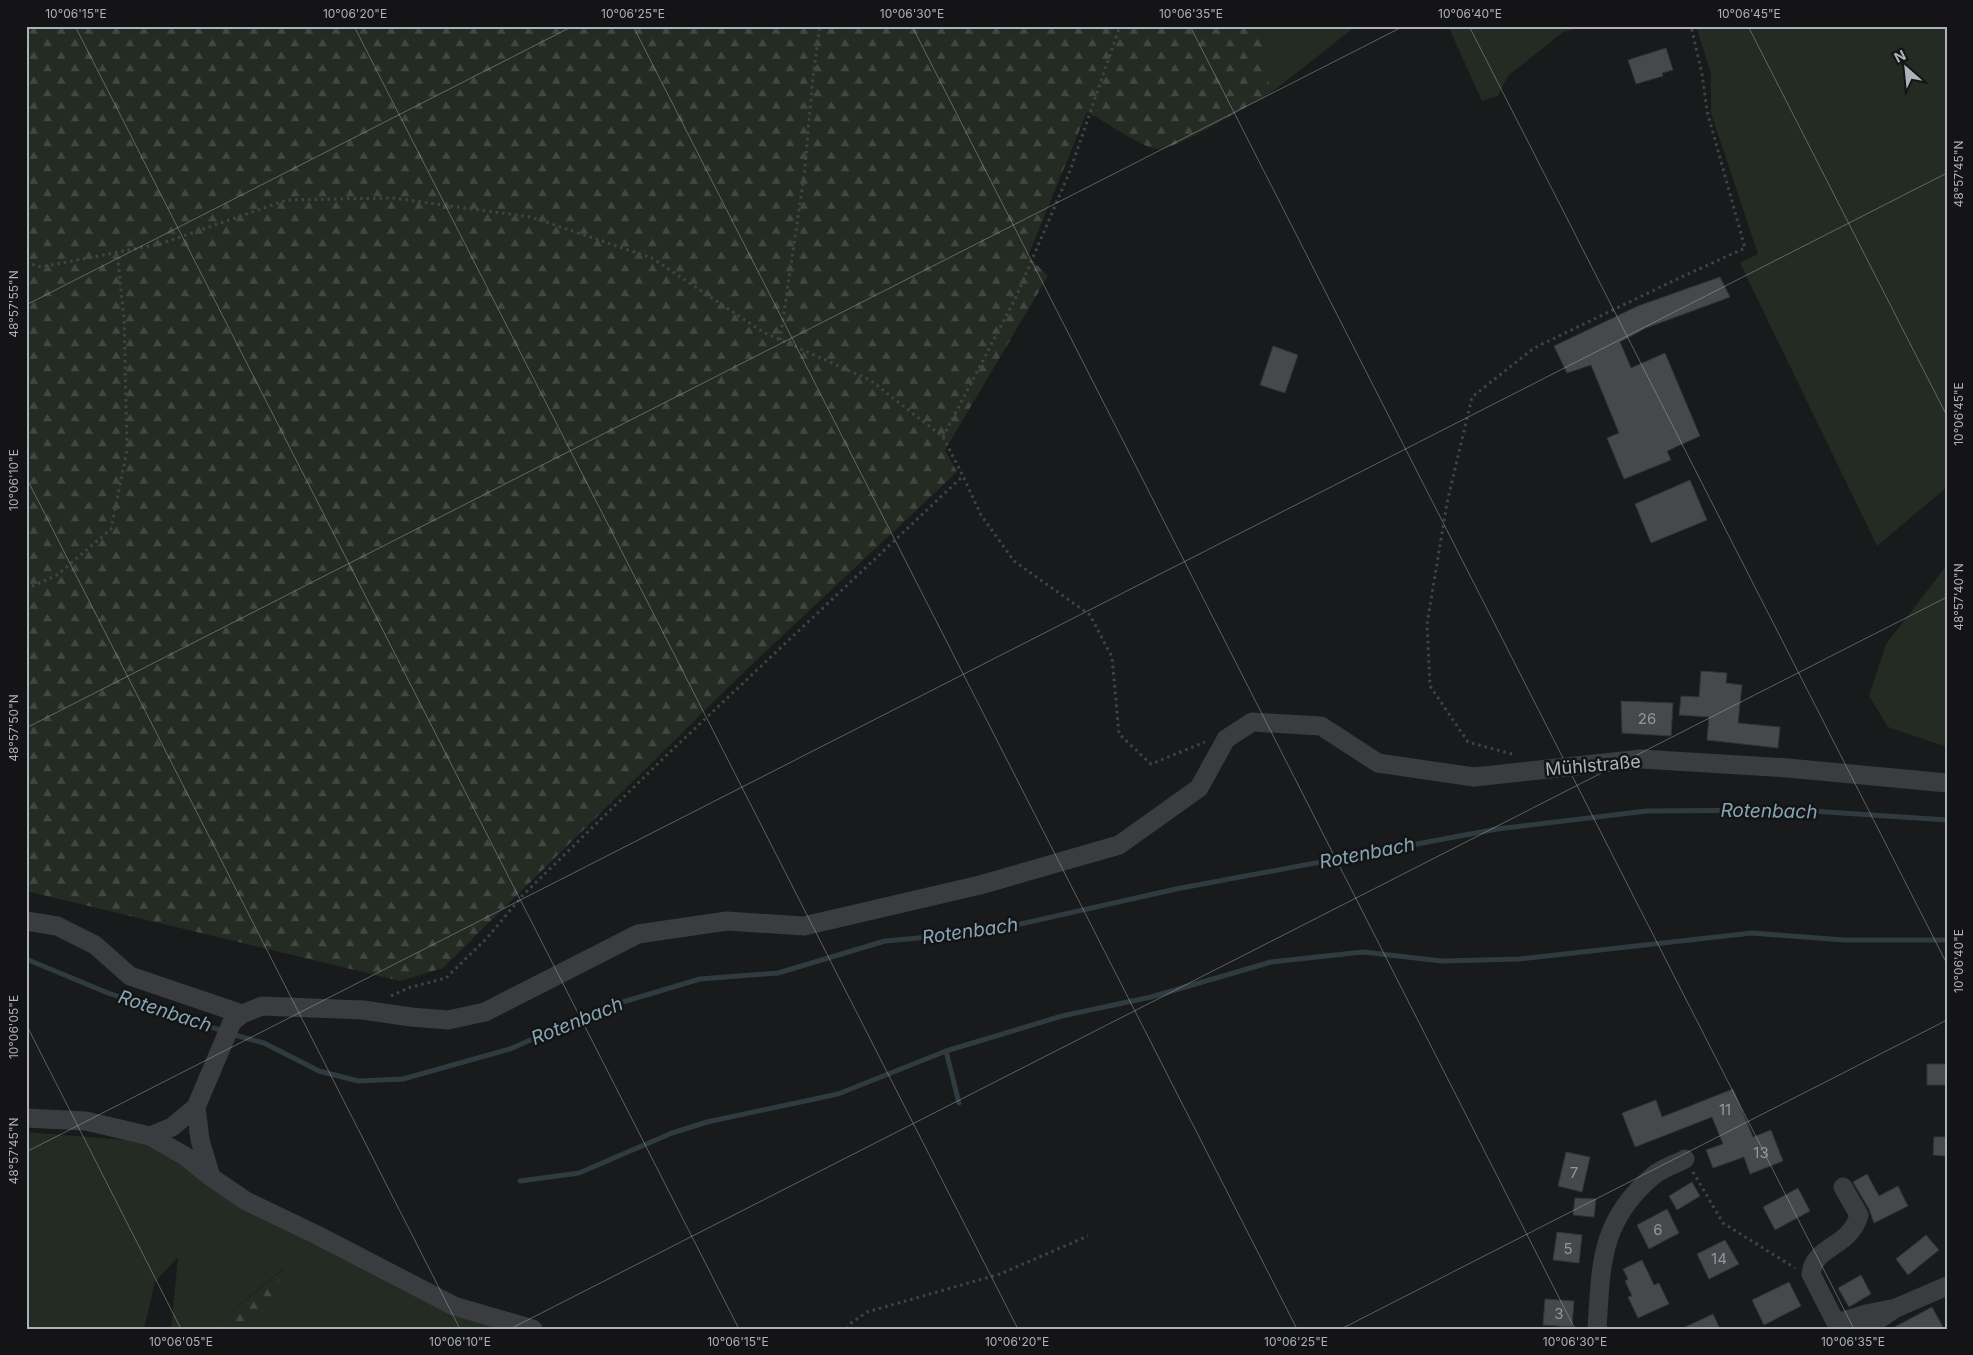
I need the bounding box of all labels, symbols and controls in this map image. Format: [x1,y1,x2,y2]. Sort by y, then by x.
text: 10°06'15"E [45,6,107,21]
text: 10°06'20"E [323,6,387,21]
text: 10°06'25"E [601,6,665,21]
text: 10°06'30"E [880,6,944,21]
text: 10°06'35"E [1159,6,1223,21]
text: 10°06'40"E [1438,6,1502,21]
text: 10°06'45"E [1717,6,1781,21]
north arrow [1880,42,1930,92]
text: N [1891,46,1908,66]
text: 48°57'45"N [1951,140,1966,208]
text: 48°57'55"N [6,270,21,338]
text: 10°06'45"E [1951,382,1966,446]
text: 10°06'10"E [6,449,21,511]
text: 48°57'40"N [1951,563,1966,631]
text: 48°57'50"N [6,694,21,762]
house number: 26 [1638,709,1656,728]
street label: Mühlstraße [1544,750,1642,780]
water label: Rotenbach [1720,799,1818,823]
water label: Rotenbach [1317,832,1417,874]
water label: Rotenbach [920,913,1020,949]
text: 10°06'40"E [1951,929,1966,993]
water label: Rotenbach [115,985,215,1037]
water label: Rotenbach [528,992,626,1050]
text: 10°06'05"E [6,995,21,1059]
house number: 11 [1719,1100,1731,1119]
text: 48°57'45"N [6,1117,21,1185]
house number: 13 [1753,1143,1769,1162]
house number: 7 [1570,1163,1578,1182]
house number: 6 [1653,1220,1663,1239]
house number: 5 [1563,1239,1573,1258]
house number: 14 [1711,1249,1727,1268]
house number: 3 [1554,1304,1564,1323]
text: 10°06'05"E [149,1334,213,1349]
text: 10°06'10"E [429,1334,491,1349]
text: 10°06'15"E [707,1334,769,1349]
text: 10°06'20"E [985,1334,1049,1349]
text: 10°06'25"E [1264,1334,1328,1349]
text: 10°06'30"E [1543,1334,1607,1349]
text: 10°06'35"E [1821,1334,1885,1349]

